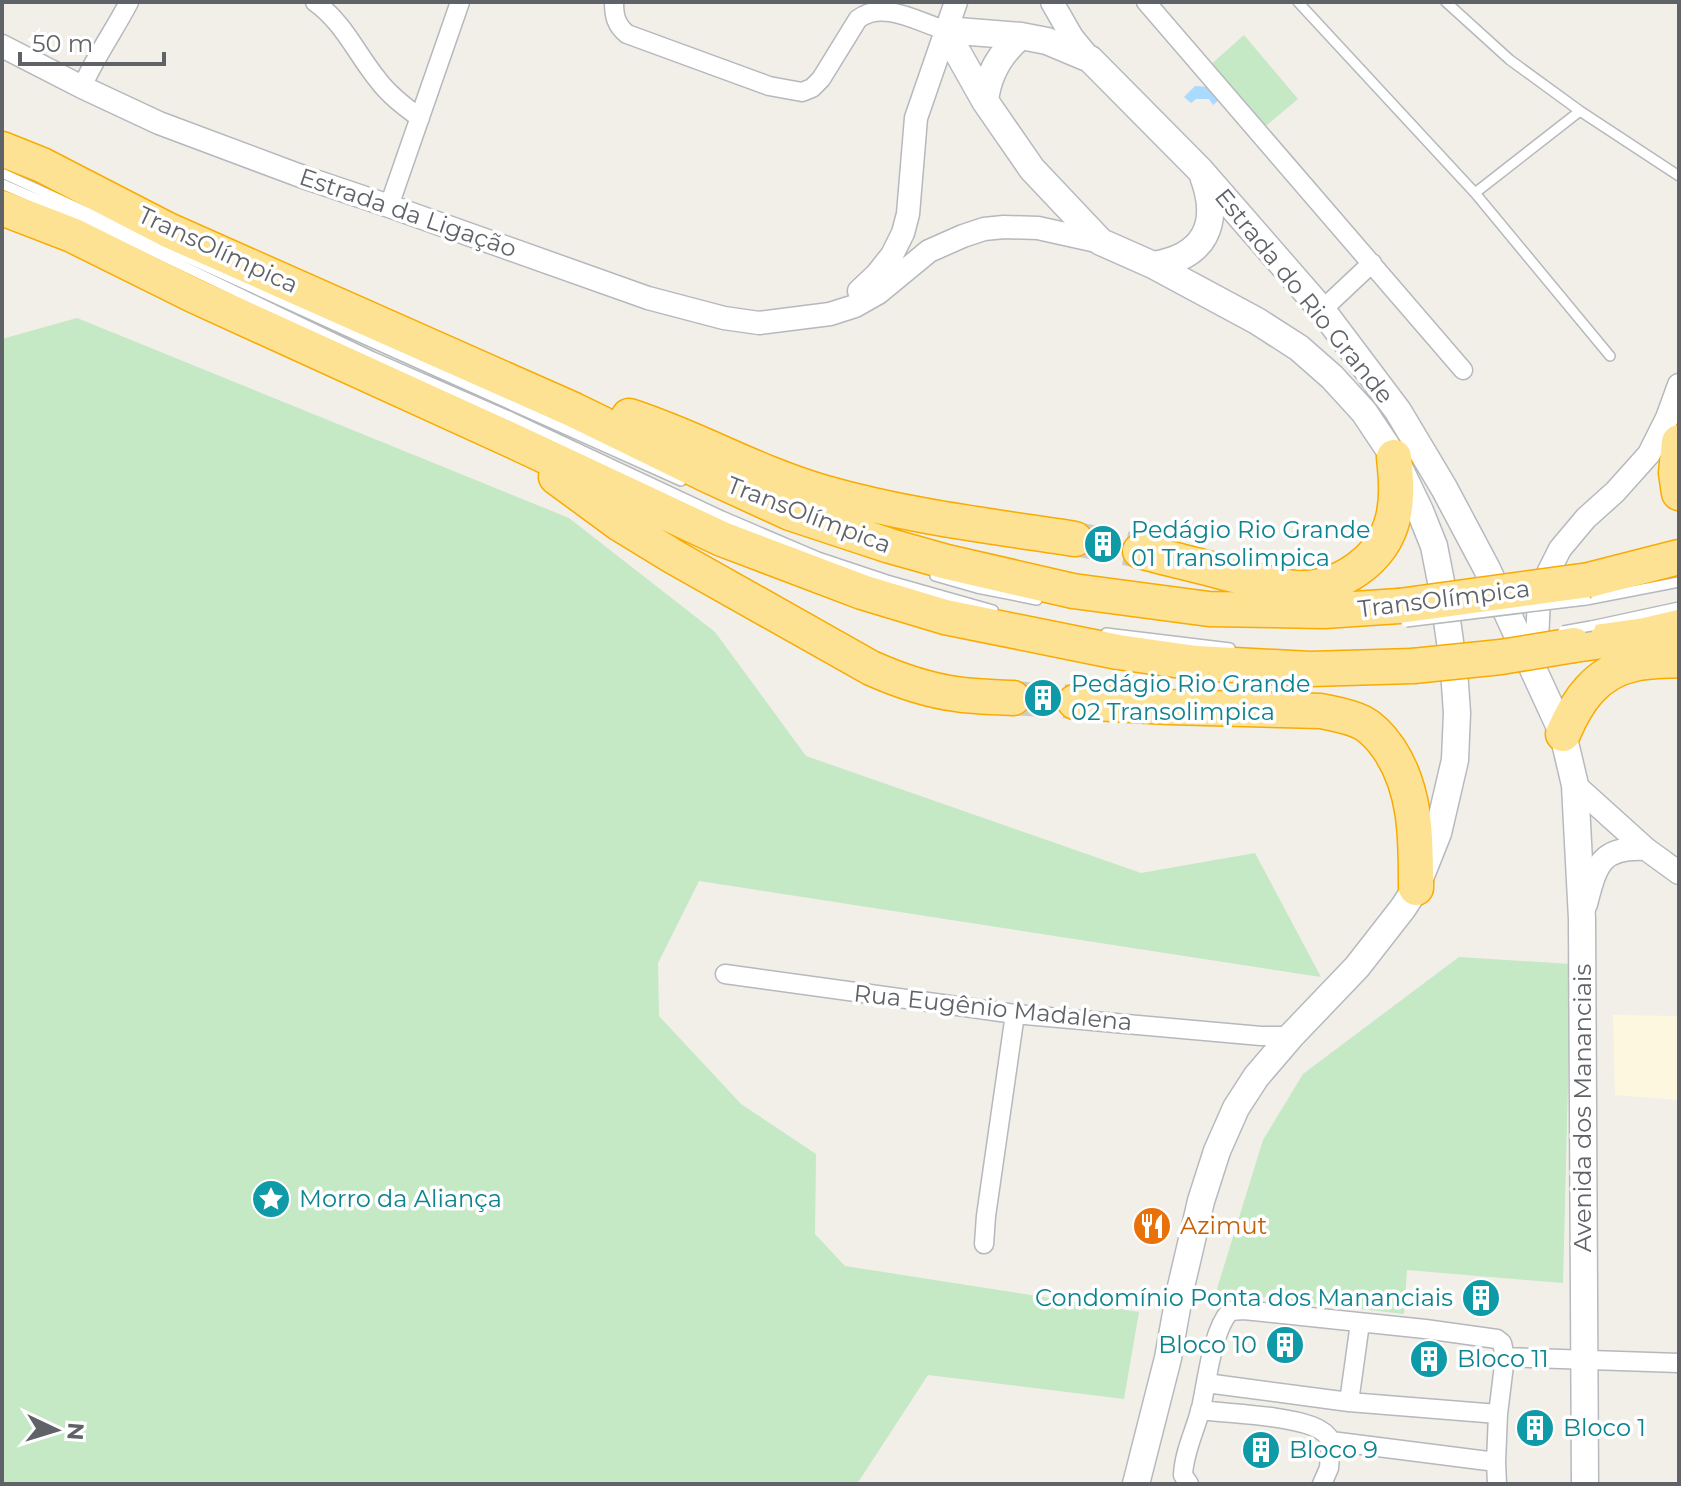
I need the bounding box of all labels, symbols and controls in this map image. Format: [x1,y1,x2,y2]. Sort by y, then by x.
scale bar [20,16,164,66]
text: 50 m [32,29,93,58]
street label: Estrada da Ligação [296,162,520,263]
street label: Estrada do Rio Grande [1209,182,1400,409]
street label: TransOlímpica [134,200,303,299]
street label: TransOlímpica [723,470,895,559]
place label: Pedágio Rio Grande 01 Transolimpica [1131,515,1371,572]
building icon: Pedágio Rio Grande 01 Transolimpica [1082,523,1124,565]
street label: TransOlímpica [1356,574,1532,623]
place label: Pedágio Rio Grande 02 Transolimpica [1071,669,1311,726]
building icon: Pedágio Rio Grande 02 Transolimpica [1022,677,1064,719]
street label: Avenida dos Mananciais [1568,964,1597,1252]
street label: Rua Eugênio Madalena [852,978,1134,1037]
place icon: Morro da Aliança [250,1178,292,1220]
place label: Morro da Aliança [299,1184,502,1213]
restaurant icon: Azimut [1131,1205,1173,1247]
place label: Azimut [1180,1211,1268,1240]
building icon: Condomínio Ponta dos Mananciais [1460,1277,1502,1319]
place label: Condomínio Ponta dos Mananciais [1035,1283,1453,1312]
building icon: Bloco 10 [1264,1324,1306,1366]
place label: Bloco 10 [1158,1330,1257,1359]
building icon: Bloco 11 [1408,1338,1450,1380]
place label: Bloco 11 [1457,1344,1549,1373]
north arrow [16,1390,96,1470]
building icon: Bloco 1 [1514,1407,1556,1449]
place label: Bloco 1 [1563,1413,1646,1442]
text: N [61,1422,90,1441]
building icon: Bloco 9 [1240,1429,1282,1471]
place label: Bloco 9 [1289,1435,1378,1464]

